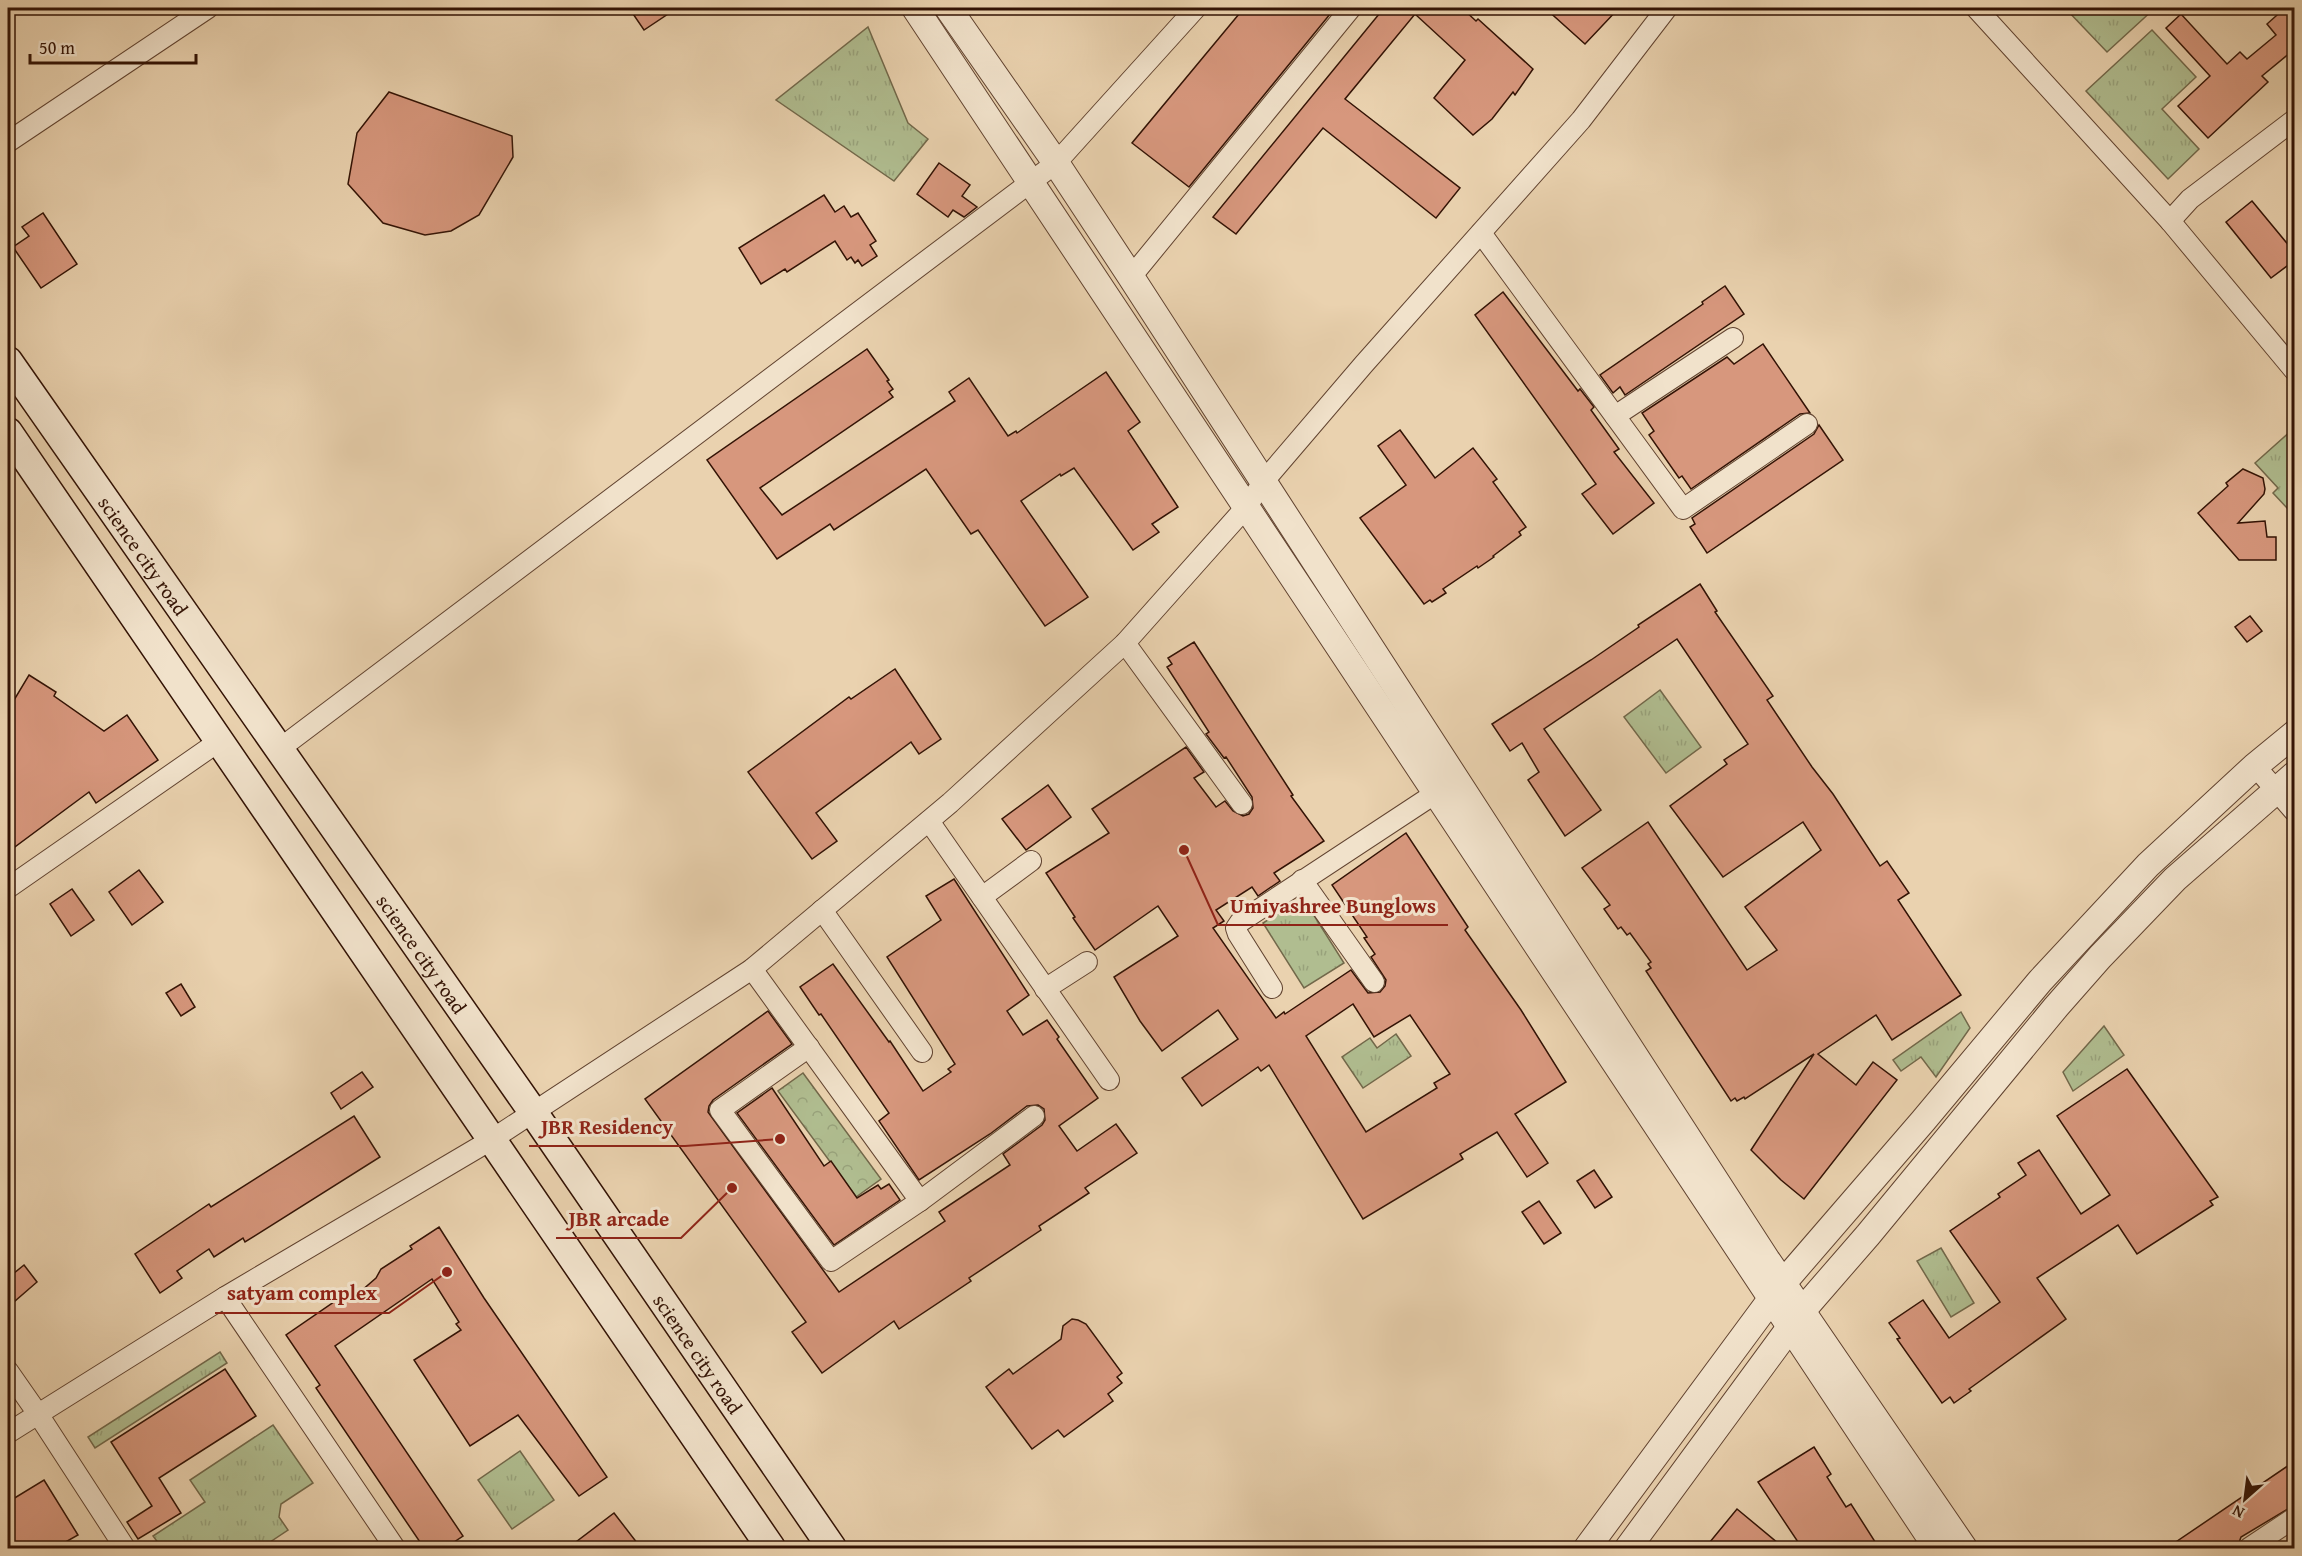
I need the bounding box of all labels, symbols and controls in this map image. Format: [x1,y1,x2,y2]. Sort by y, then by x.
scale bar [30,27,196,65]
text: 50 m [39,34,75,61]
street label: science city road [92,490,196,621]
callout: Umiyashree Bunglows [1218,886,1448,925]
street label: science city road [370,888,474,1019]
text: Umiyashree Bunglows [1230,890,1436,921]
callout: JBR Residency [529,1107,685,1146]
text: JBR Residency [538,1111,673,1142]
callout: JBR arcade [556,1199,681,1238]
text: JBR arcade [566,1203,669,1234]
callout: satyam complex [215,1274,389,1313]
text: satyam complex [227,1277,377,1308]
street label: science city road [647,1287,750,1420]
north arrow [2215,1469,2275,1529]
text: N [2227,1499,2248,1525]

